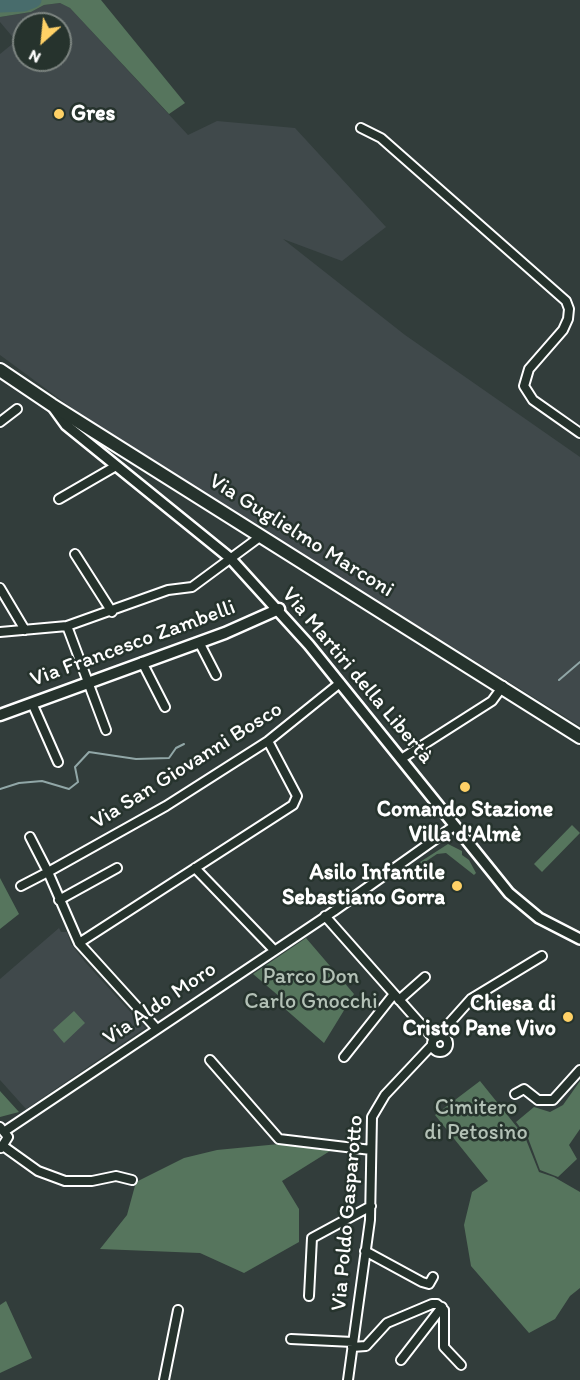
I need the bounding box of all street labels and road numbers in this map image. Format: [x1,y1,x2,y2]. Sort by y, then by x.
street label: Via Guglielmo Marconi [204,468,398,604]
street label: Via Martiri della Libertà [275,582,439,770]
street label: Via Francesco Zambelli [27,595,239,693]
street label: Via San Giovanni Bosco [87,696,287,836]
street label: Via Aldo Moro [98,956,222,1052]
street label: Via Poldo Gasparotto [326,1114,370,1312]

